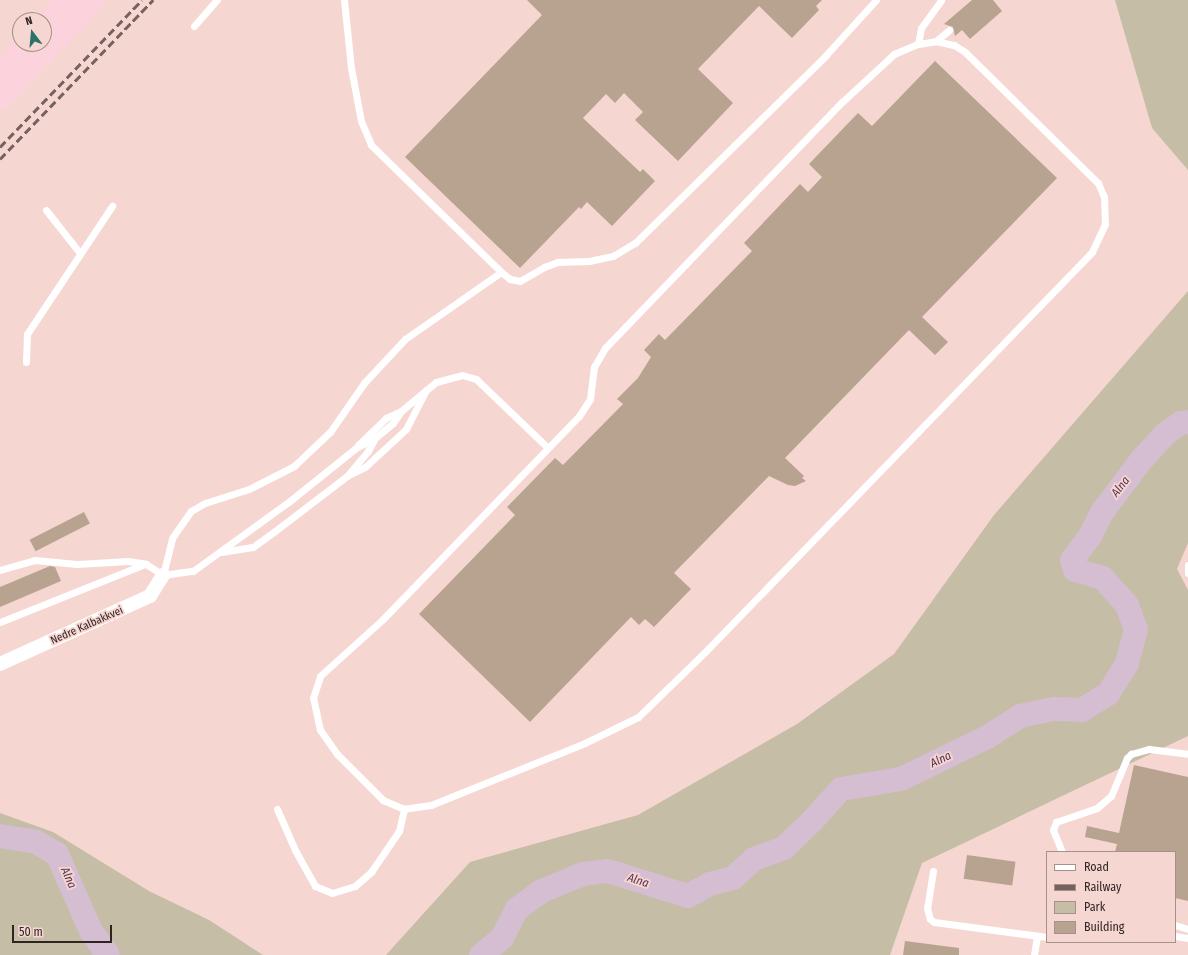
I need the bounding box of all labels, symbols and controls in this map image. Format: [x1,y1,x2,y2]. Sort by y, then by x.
north arrow [12,12,52,52]
text: N [24,14,34,28]
water label: Alna [1109,474,1133,500]
street label: Nedre Kalbakkvei [49,604,125,648]
water label: Alna [928,749,954,771]
legend [1046,851,1176,943]
text: Road [1084,860,1109,874]
water label: Alna [57,865,79,891]
water label: Alna [625,871,651,891]
text: Railway [1084,880,1121,894]
text: Park [1084,900,1105,914]
scale bar [14,917,114,943]
text: Building [1084,920,1124,934]
text: 50 m [19,925,43,939]

